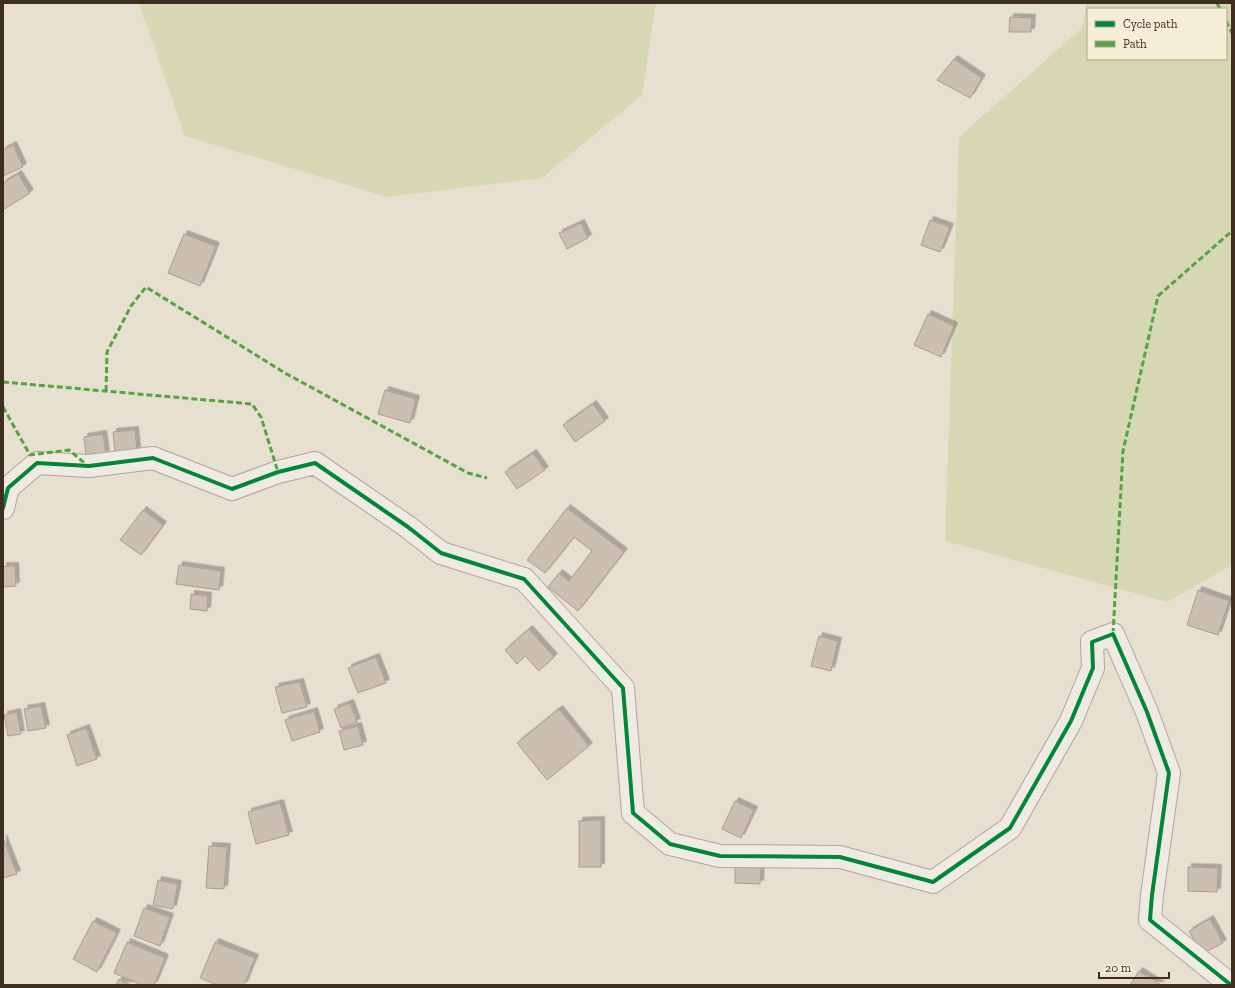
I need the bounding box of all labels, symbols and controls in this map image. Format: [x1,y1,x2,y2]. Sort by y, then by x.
legend [1087,8,1227,60]
text: Cycle path [1123,17,1178,31]
text: Path [1123,37,1147,51]
scale bar [1099,954,1169,980]
text: 20 m [1105,961,1132,975]

